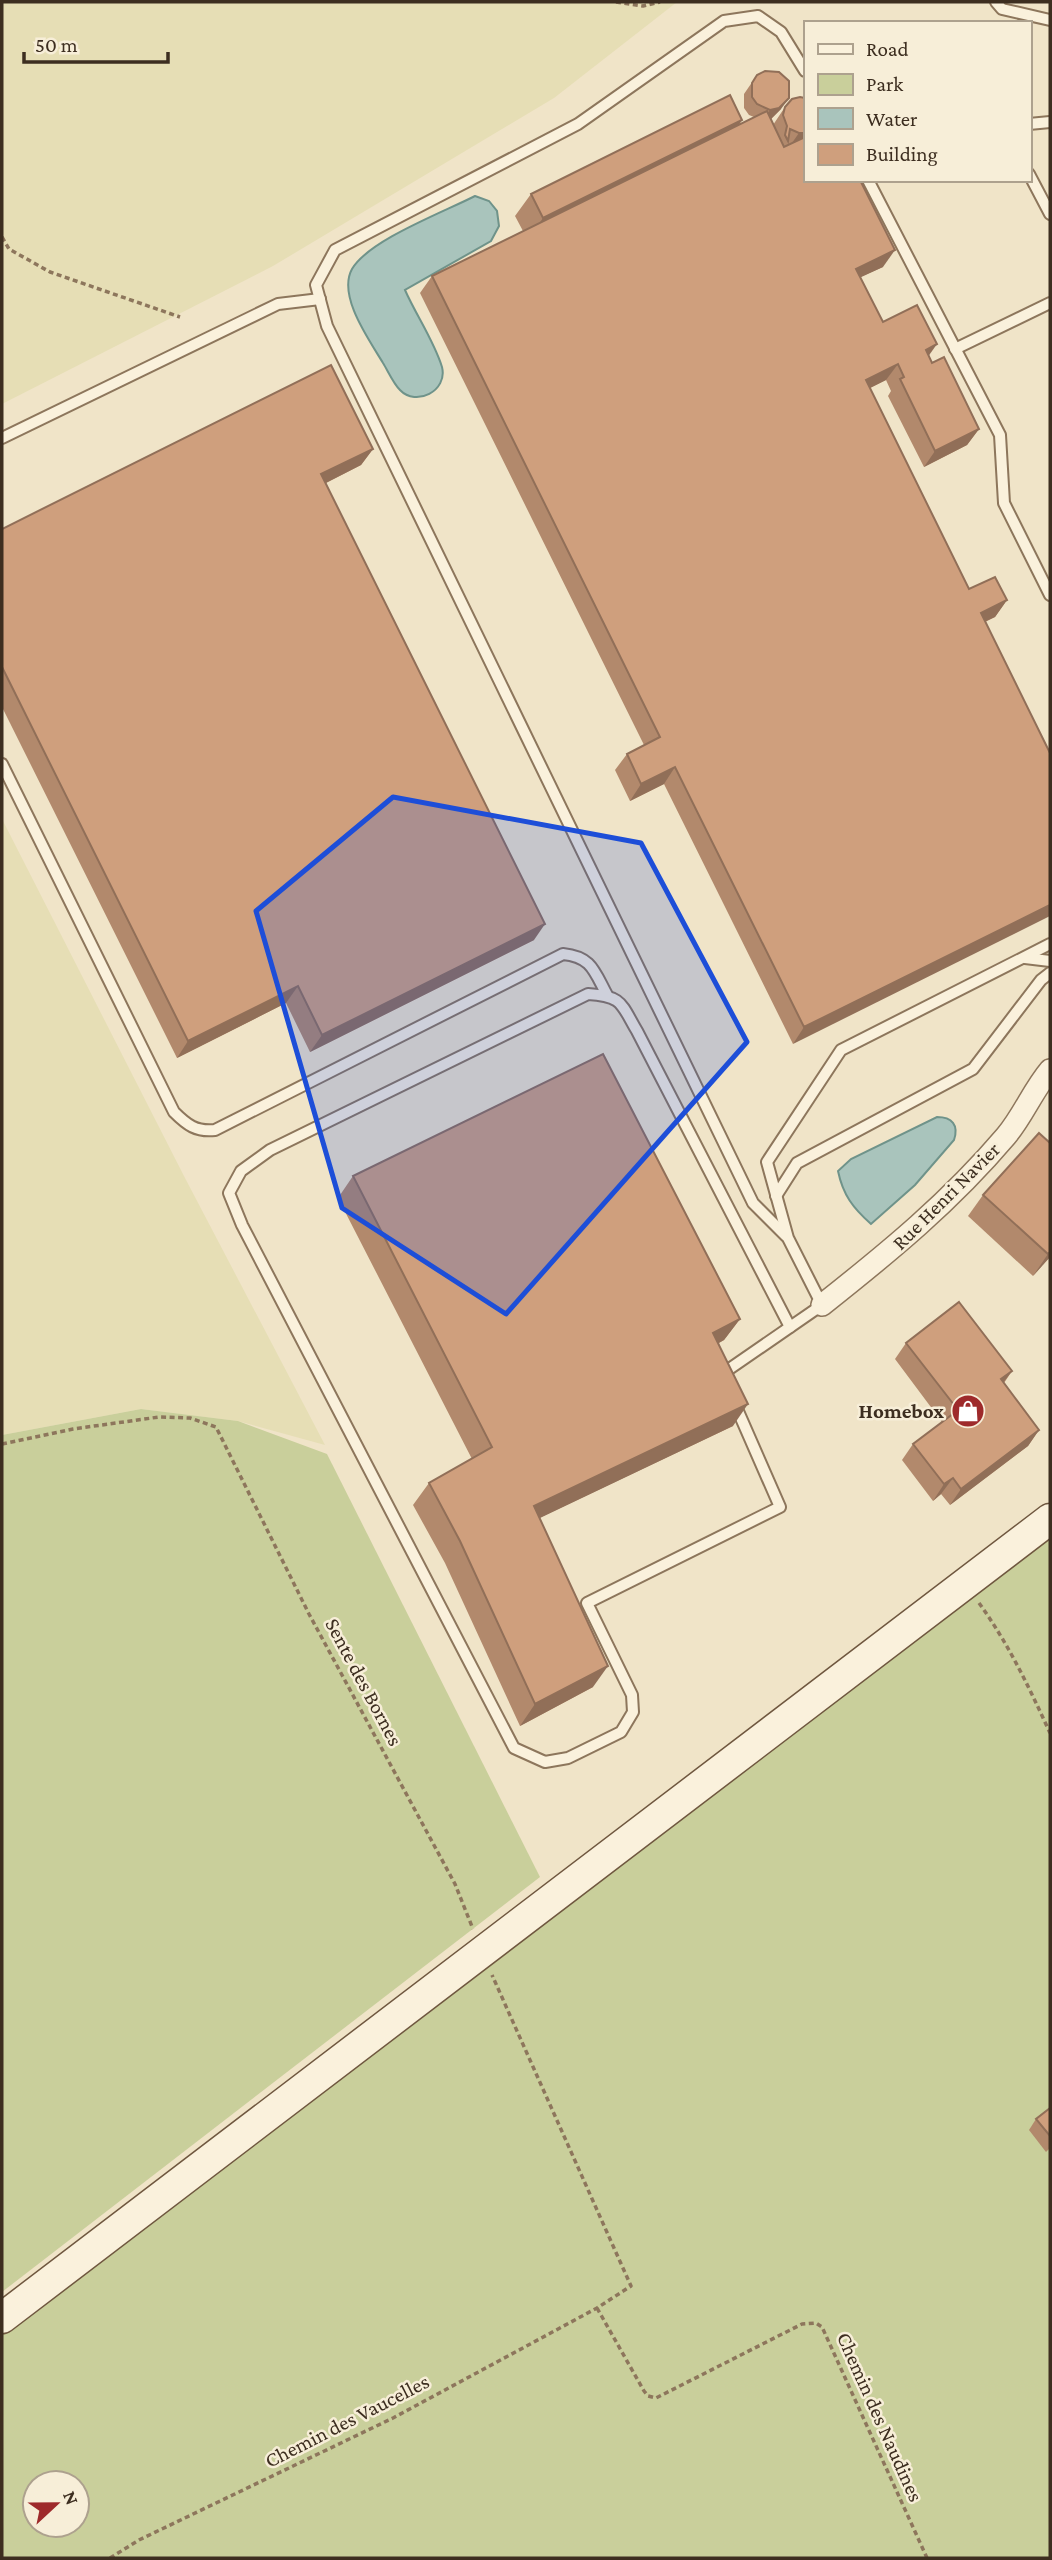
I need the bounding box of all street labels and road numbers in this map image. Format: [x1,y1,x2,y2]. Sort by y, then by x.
street label: Rue Henri Navier [887,1137,1005,1255]
street label: Sente des Bornes [320,1614,408,1750]
street label: Chemin des Naudines [832,2329,928,2505]
street label: Chemin des Vaucelles [261,2369,433,2473]

